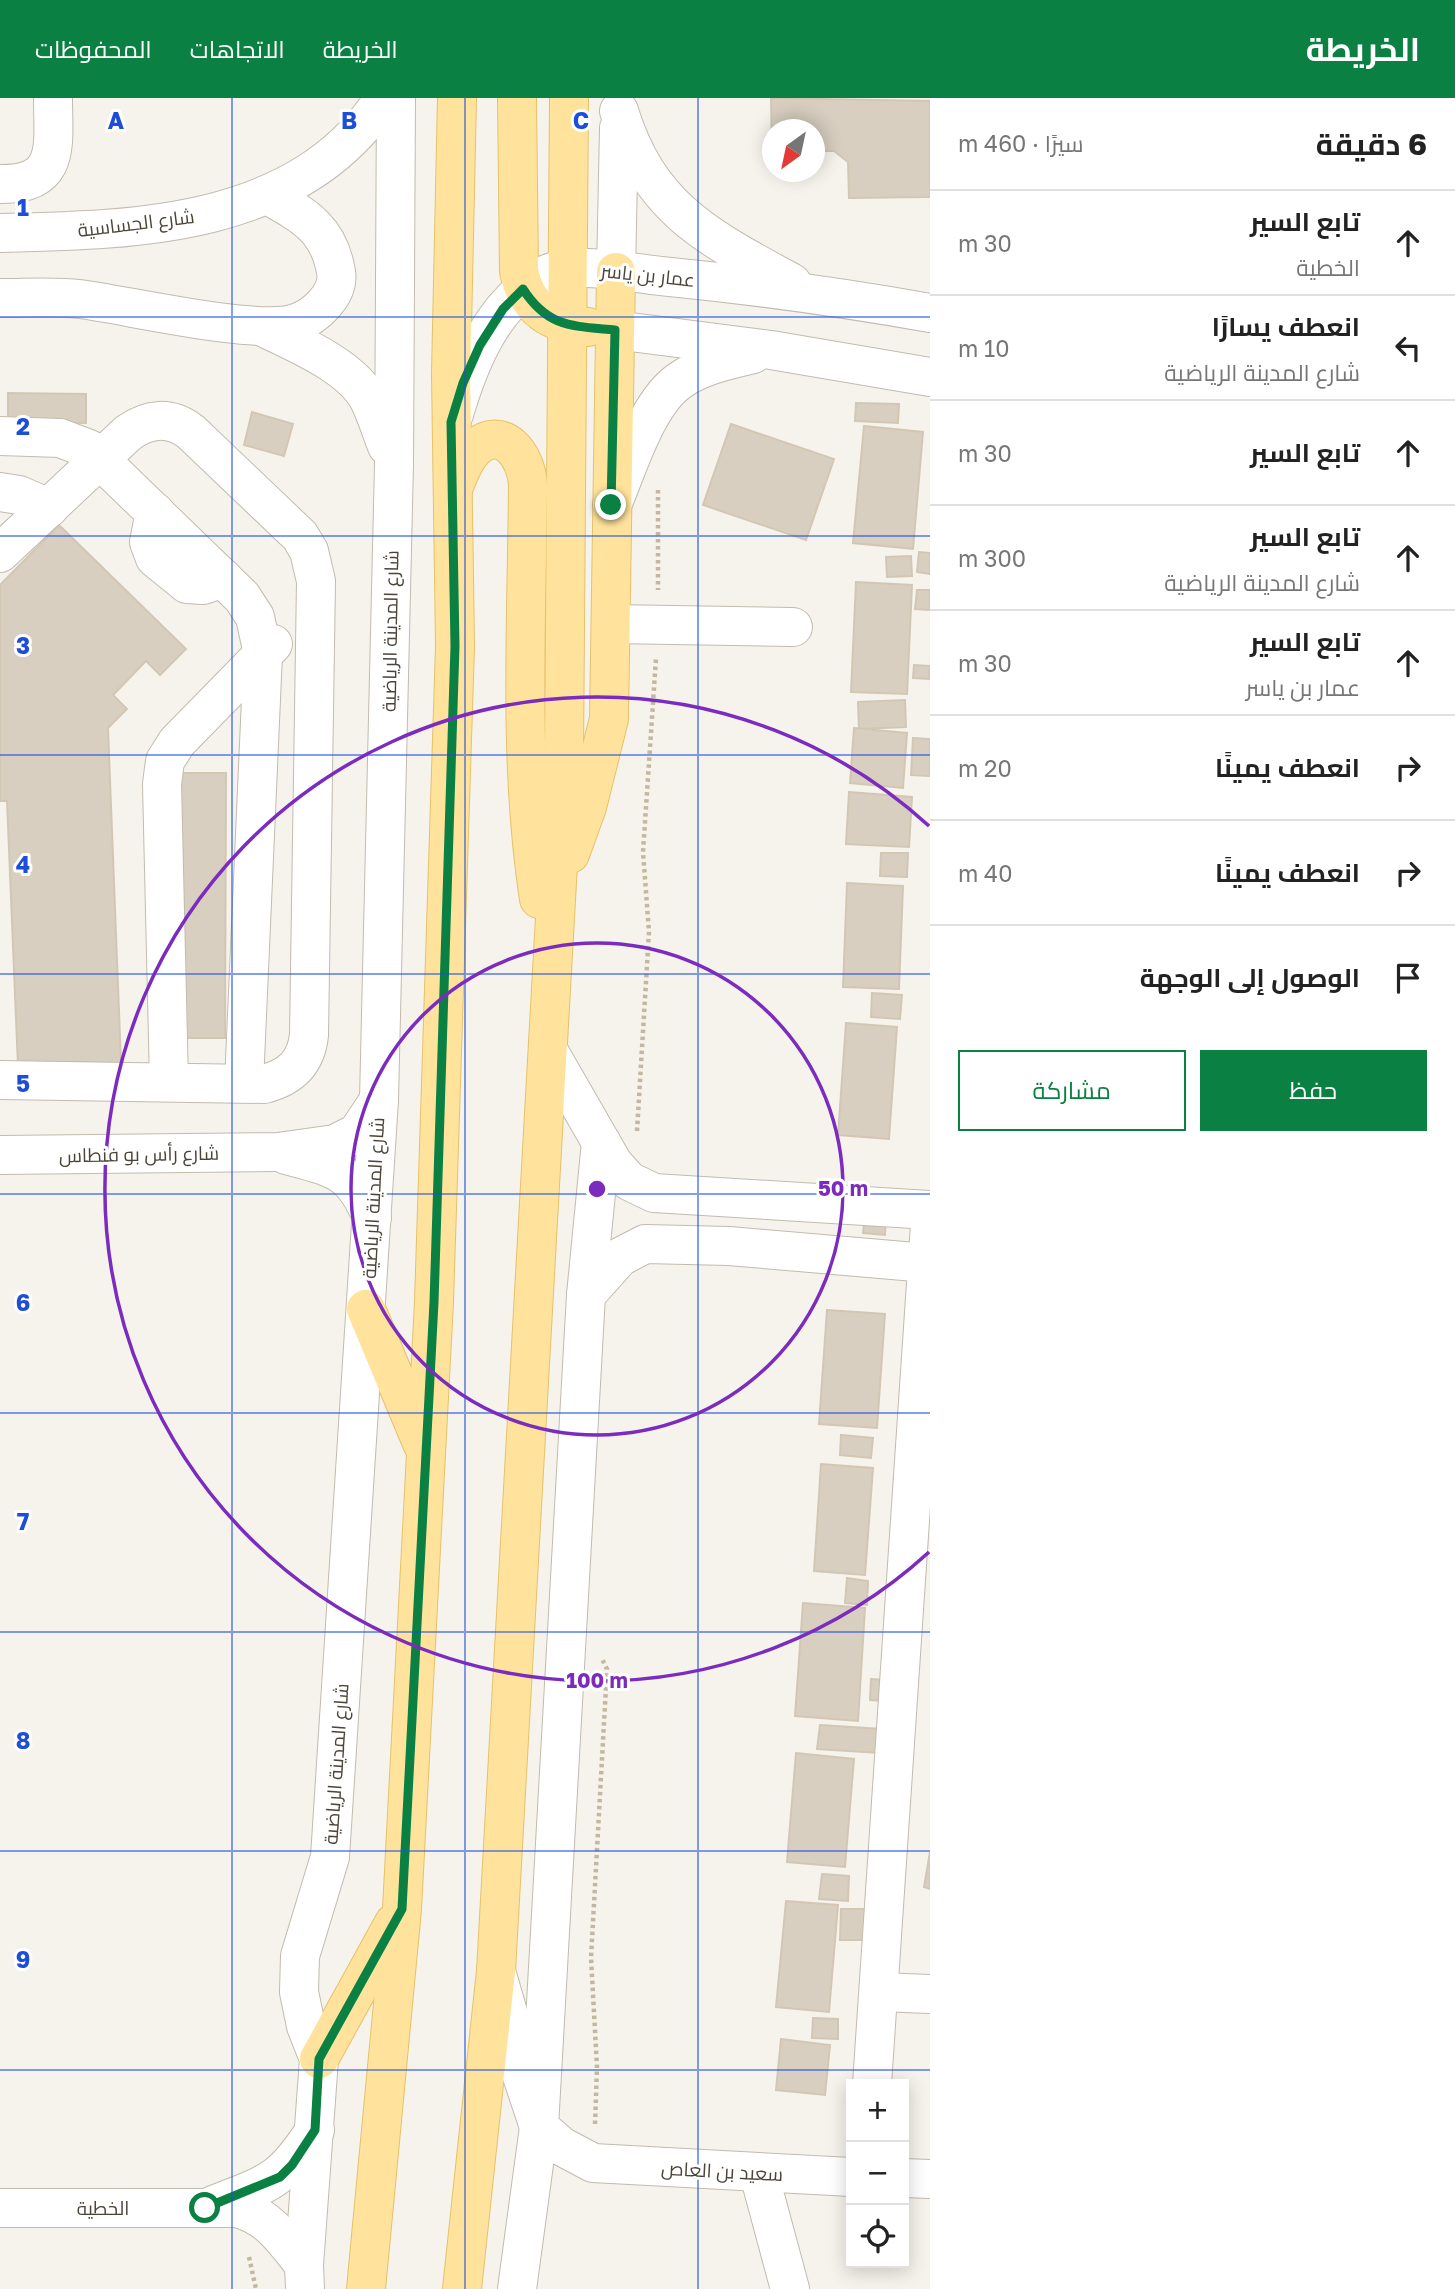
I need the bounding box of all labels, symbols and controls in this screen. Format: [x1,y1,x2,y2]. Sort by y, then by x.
text: الخريطة [1306,29,1420,68]
text: المحفوظات [35,34,152,63]
text: الاتجاهات [190,34,285,63]
text: الخريطة [323,34,398,63]
text: A [108,106,125,134]
text: B [341,106,357,134]
text: C [573,106,589,134]
north arrow [762,119,825,182]
text: 6 دقيقة [1316,126,1427,162]
text: سيرًا · 460 m [958,129,1084,157]
text: 1 [17,193,29,221]
street label: شارع الجساسية [76,204,196,244]
text: تابع السير [1250,206,1360,237]
icon: ahead [1389,224,1427,262]
text: 30 m [958,229,1012,257]
text: الخطية [1296,253,1360,281]
street label: عمار بن ياسر [599,258,696,292]
text: انعطف يسارًا [1212,311,1360,342]
icon: left [1389,329,1427,367]
text: 10 m [958,334,1010,362]
text: شارع المدينة الرياضية [1164,358,1360,386]
text: 2 [16,412,30,440]
icon: ahead [1389,434,1427,472]
text: تابع السير [1250,437,1360,468]
text: 30 m [958,439,1012,467]
route end [595,489,626,520]
text: تابع السير [1250,521,1360,552]
icon: ahead [1389,539,1427,577]
text: 300 m [958,544,1026,572]
street label: شارع المدينة الرياضية [377,550,405,712]
text: شارع المدينة الرياضية [1164,568,1360,596]
text: تابع السير [1250,626,1360,657]
text: 3 [16,631,30,659]
icon: ahead [1389,644,1427,682]
text: 30 m [958,649,1012,677]
text: عمار بن ياسر [1246,673,1360,701]
icon: right [1389,749,1427,787]
text: انعطف يمينًا [1215,752,1360,783]
text: 20 m [958,754,1012,782]
text: 4 [16,850,30,878]
icon: right [1389,854,1427,892]
text: انعطف يمينًا [1215,857,1360,888]
text: 40 m [958,859,1012,887]
icon: arrive [1389,959,1427,997]
text: الوصول إلى الوجهة [1140,962,1360,993]
button: مشاركة [958,1050,1186,1131]
button: حفظ [1200,1050,1427,1131]
text: 5 [16,1069,30,1097]
street label: شارع المدينة الرياضية [357,1117,391,1279]
street label: شارع رأس بو فنطاس [59,1141,219,1169]
text: 50 m [818,1175,868,1201]
centre of rings [585,1177,609,1201]
text: 6 [16,1288,30,1316]
text: 7 [17,1507,29,1535]
text: 100 m [566,1667,628,1693]
street label: شارع المدينة الرياضية [318,1683,356,1846]
text: 8 [16,1726,30,1754]
text: 9 [16,1945,30,1973]
map controls [846,2079,909,2268]
button: + [846,2079,909,2142]
button: − [846,2142,909,2205]
street label: سعيد بن العاص [660,2156,784,2186]
route start [189,2192,220,2223]
street label: الخطية [77,2196,129,2219]
button: locate [846,2205,909,2268]

